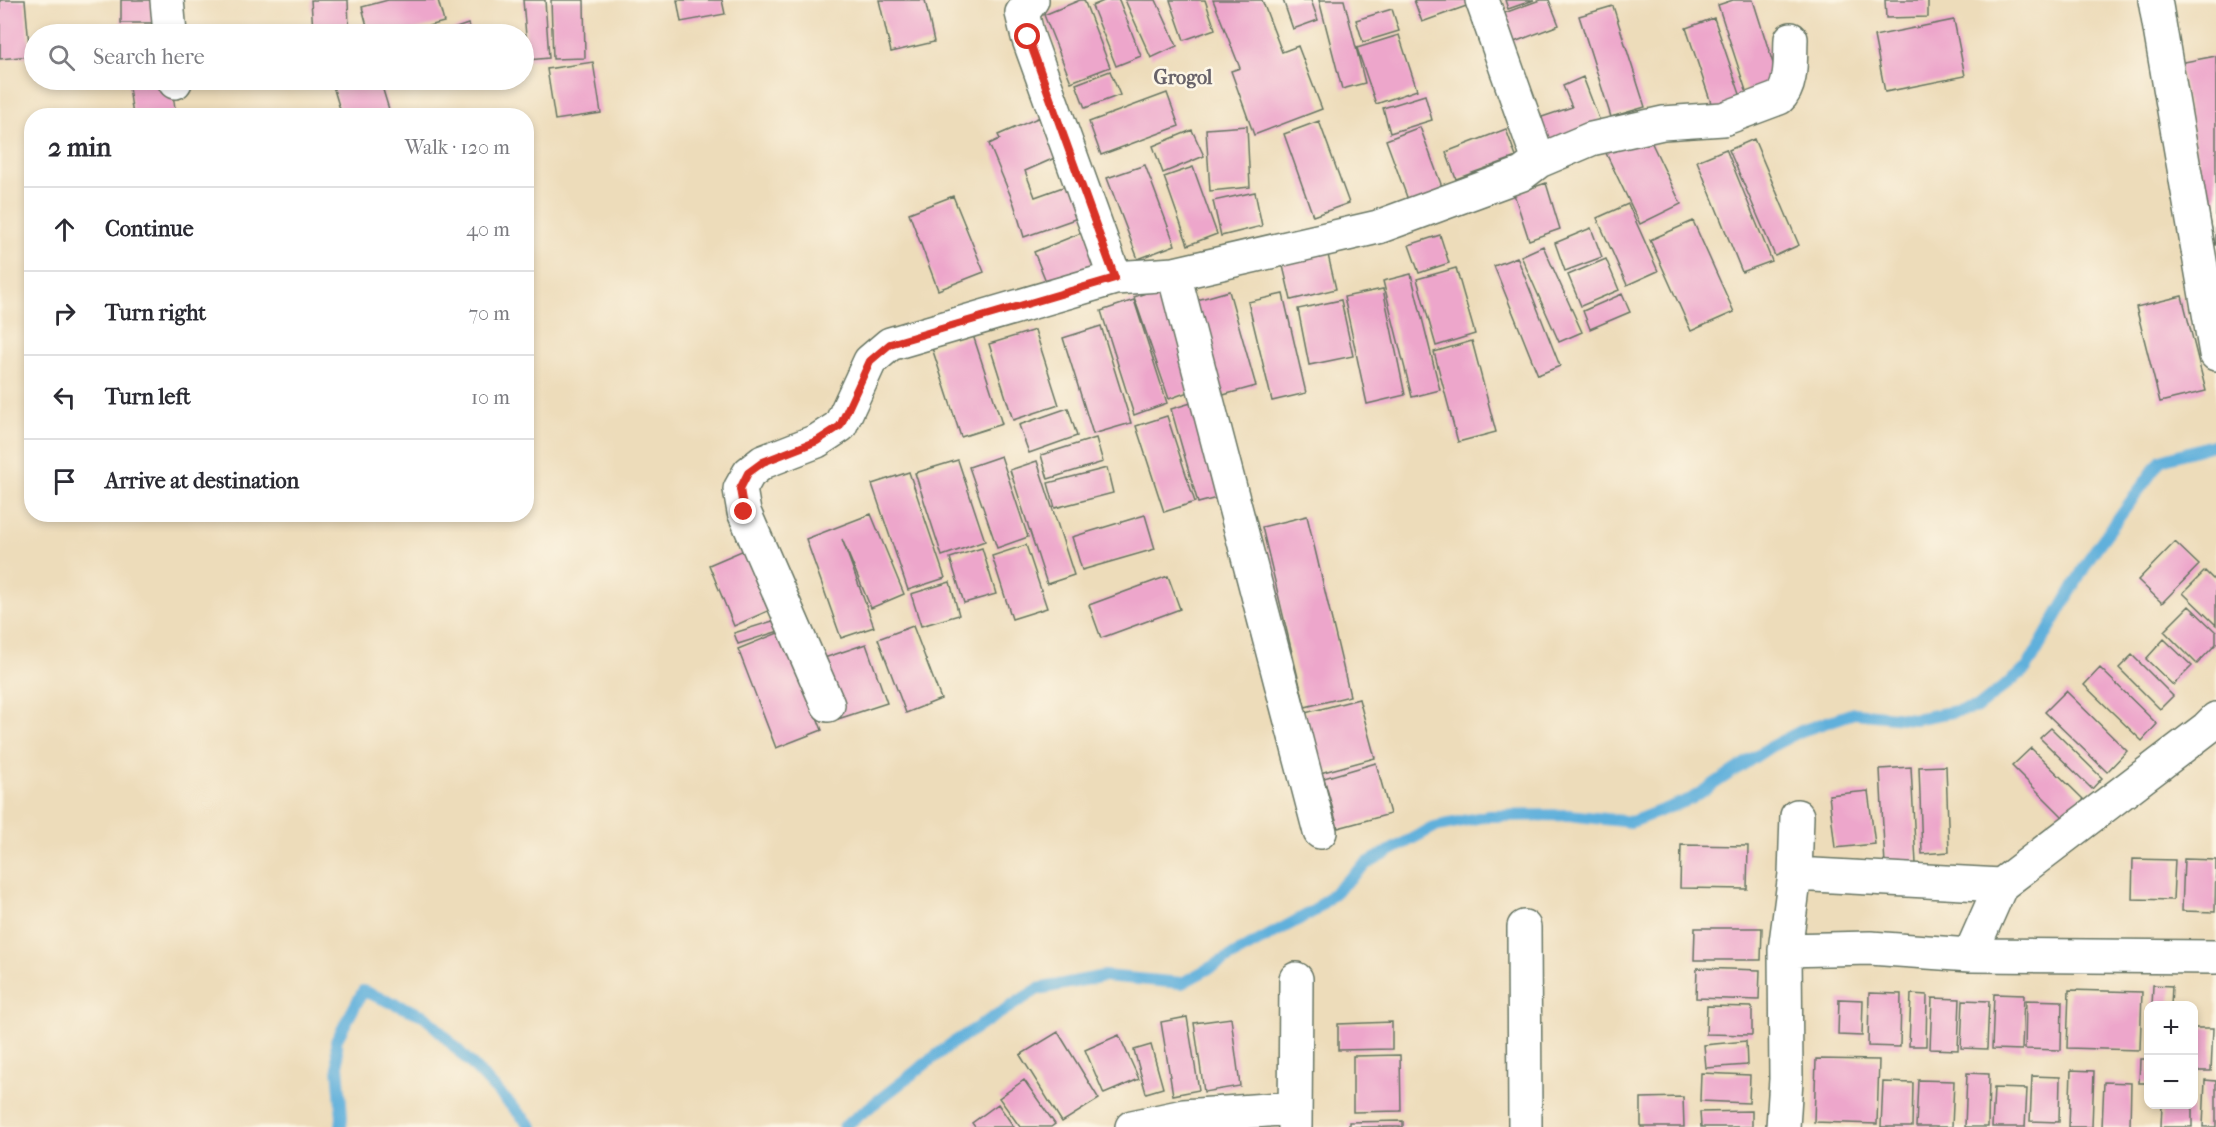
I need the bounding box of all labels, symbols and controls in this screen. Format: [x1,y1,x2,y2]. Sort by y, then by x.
route start [1014,23,1040,49]
search box [24,24,534,90]
icon: search [45,41,78,74]
text: Search here [93,44,205,70]
district label: Grogol [1154,66,1213,89]
text: 2 min [48,132,111,163]
text: Walk · 120 m [405,136,510,159]
icon: ahead [48,213,81,246]
text: Continue [105,216,194,242]
text: 40 m [466,218,510,241]
icon: right [48,297,81,330]
text: Turn right [105,300,206,326]
text: 70 m [468,302,510,325]
icon: left [48,381,81,414]
text: Turn left [105,384,191,410]
text: 10 m [471,386,510,409]
icon: arrive [48,465,81,498]
text: Arrive at destination [105,468,299,494]
route end [730,498,756,524]
map controls [2144,1001,2198,1109]
button: + [2144,1001,2198,1055]
button: − [2144,1055,2198,1109]

